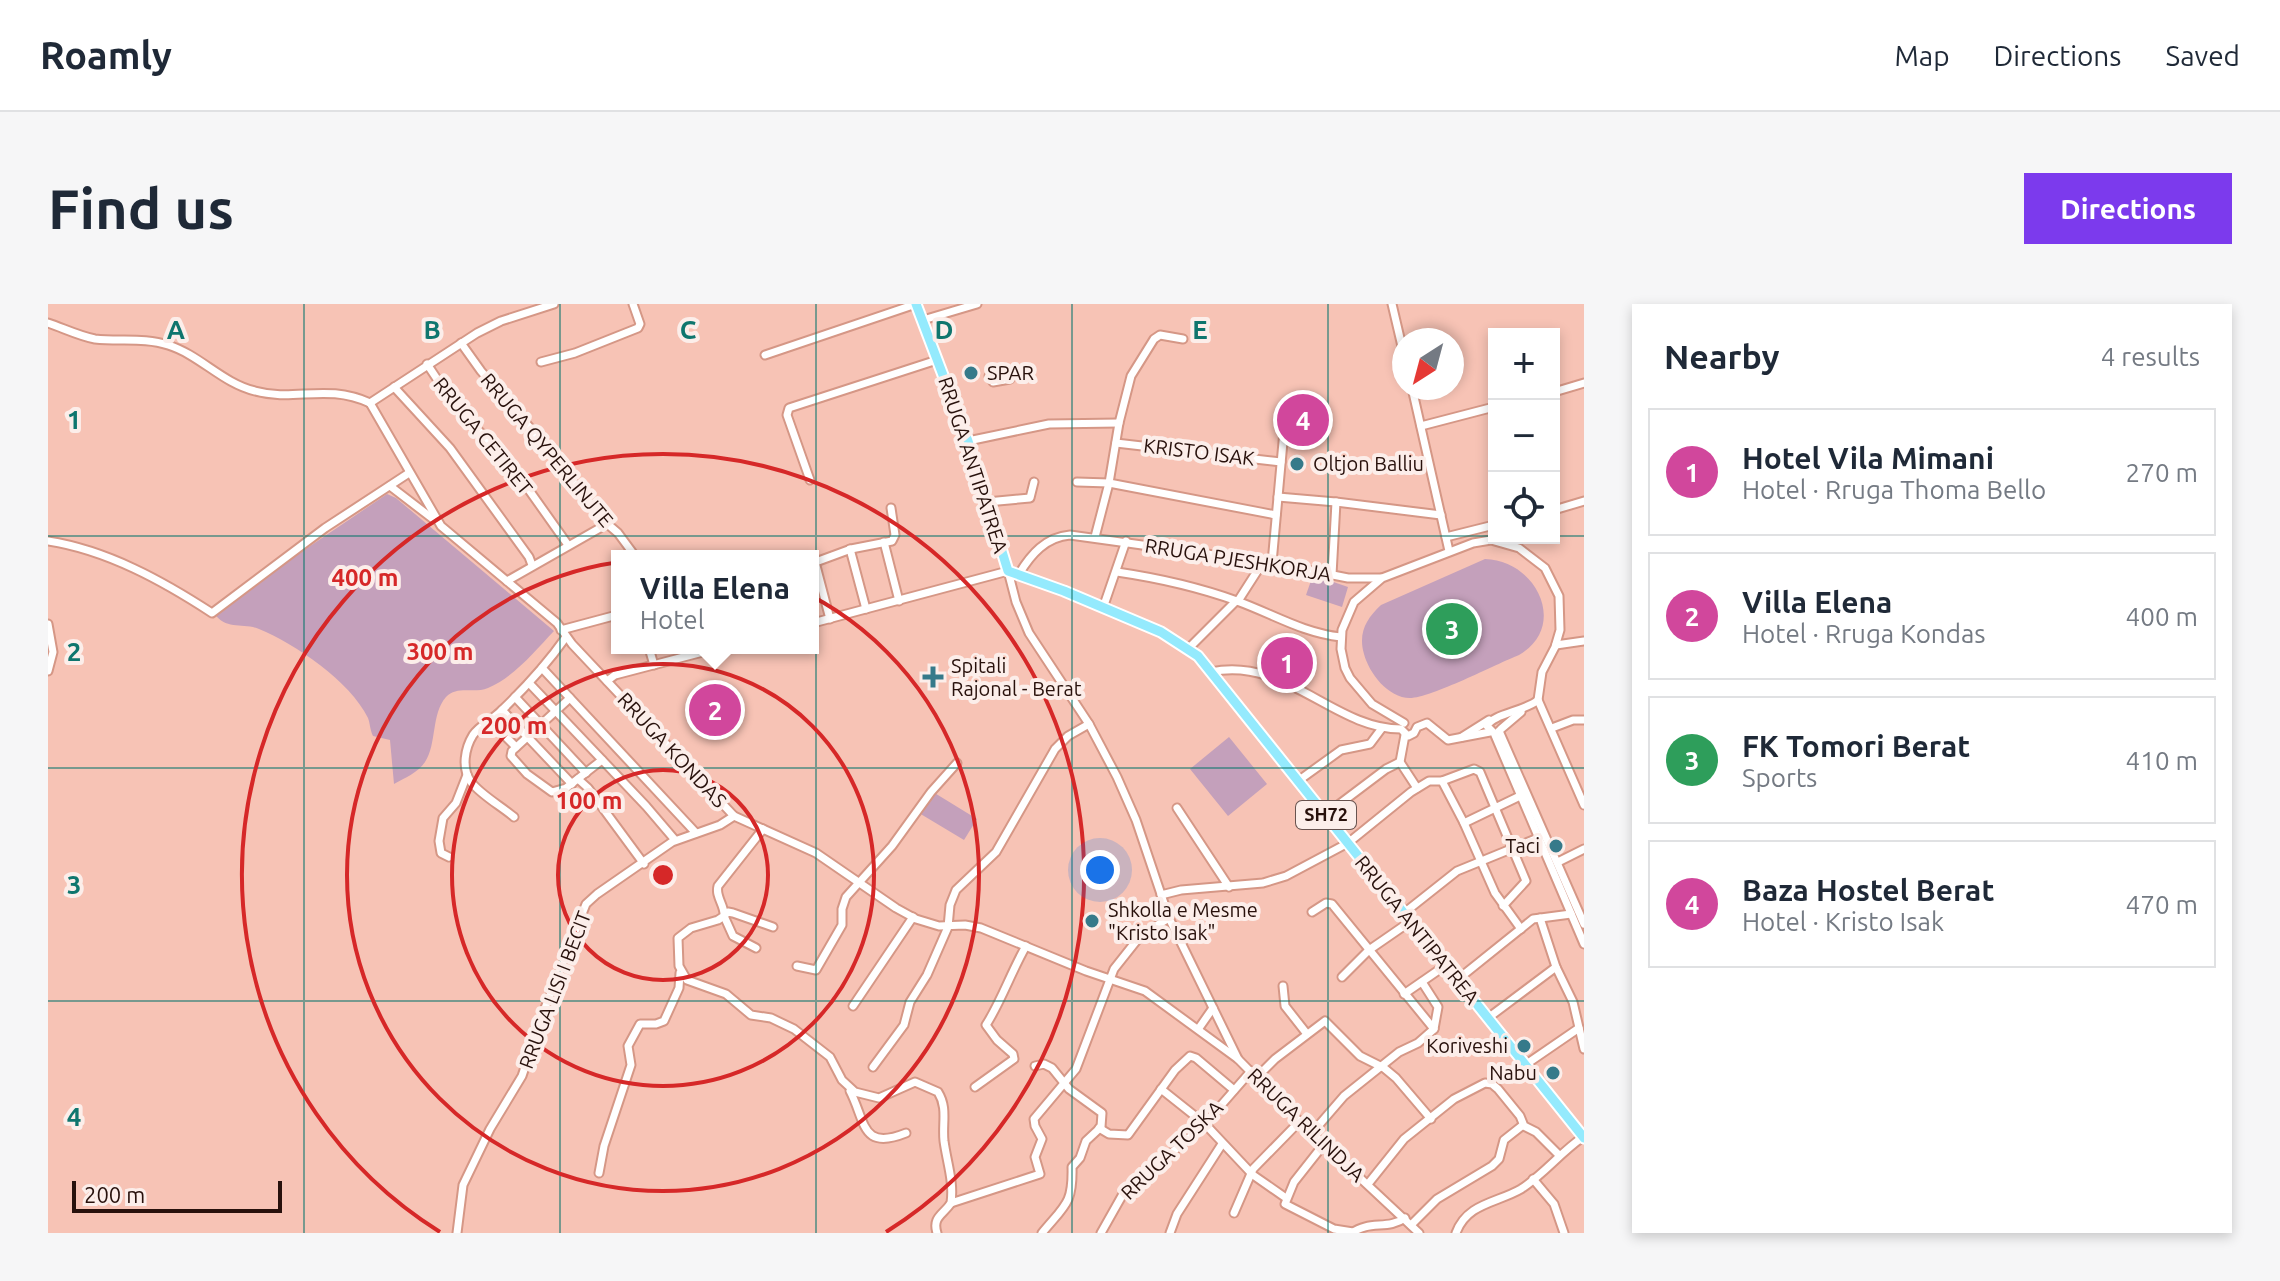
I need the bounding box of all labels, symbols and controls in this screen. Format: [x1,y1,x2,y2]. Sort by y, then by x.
text: Roamly [40,34,172,76]
text: Map [1894,40,1950,71]
text: Directions [1994,40,2121,71]
text: Saved [2165,40,2240,71]
button: Directions [2024,173,2232,244]
text: Find us [48,177,234,240]
text: A [167,315,186,344]
text: B [423,315,441,344]
text: C [680,315,697,344]
text: D [935,315,953,344]
text: E [1192,315,1208,344]
north arrow [1392,328,1464,400]
map controls [1488,328,1560,544]
button: + [1488,328,1560,400]
text: Nearby [1664,337,1779,375]
text: 4 results [2101,342,2200,371]
place label: SPAR [987,361,1034,384]
marker: SPAR [962,364,980,382]
street label: RRUGA QYPERLINJTE [476,368,618,531]
street label: RRUGA CETIRET [429,372,538,499]
street label: RRUGA ANTIPATREA [934,374,1013,556]
pin: 4 [1277,390,1329,450]
button: − [1488,400,1560,472]
text: 1 [67,405,81,434]
street label: KRISTO ISAK [1142,433,1256,470]
text: Hotel Vila Mimani [1742,441,1994,475]
place label: Oltjon Balliu [1313,452,1424,475]
marker: Oltjon Balliu [1288,455,1306,473]
text: 1 [1685,458,1699,487]
text: 270 m [2126,458,2198,487]
button: locate [1488,472,1560,544]
text: Hotel · Rruga Thoma Bello [1742,475,2046,504]
street label: RRUGA PJESHKORJA [1143,533,1333,586]
popup [611,550,819,654]
text: 400 m [332,564,398,591]
text: Villa Elena [640,571,790,605]
text: Villa Elena [1742,585,1892,619]
pin: 3 [1426,599,1478,659]
text: 2 [1685,602,1699,631]
text: 400 m [2126,602,2198,631]
text: Hotel [640,605,705,634]
text: Hotel · Rruga Kondas [1742,619,1986,648]
pin: 1 [1261,633,1313,693]
text: 2 [67,637,81,666]
text: 300 m [407,638,473,665]
place label: Spitali Rajonal - Berat [951,654,1082,700]
marker: Spitali Rajonal - Berat [922,666,944,688]
pin: 2 [689,680,741,740]
street label: RRUGA KONDAS [613,687,731,812]
text: 200 m [481,712,547,739]
text: FK Tomori Berat [1742,729,1970,763]
text: 3 [1685,746,1699,775]
text: 410 m [2126,746,2198,775]
text: Sports [1742,763,1817,792]
text: 100 m [556,787,622,814]
road number: SH72 [1296,801,1356,829]
place label: Taci [1505,834,1540,857]
marker: Taci [1547,837,1565,855]
your location [1080,850,1120,890]
street label: RRUGA ANTIPATREA [1351,851,1484,1008]
centre of rings [649,861,677,889]
text: 3 [67,870,81,899]
text: Baza Hostel Berat [1742,873,1994,907]
text: 4 [1685,890,1699,919]
text: 470 m [2126,890,2198,919]
place label: Shkolla e Mesme "Kristo Isak" [1108,898,1258,944]
text: Hotel · Kristo Isak [1742,907,1944,936]
street label: RRUGA LISI I BECIT [514,908,595,1072]
marker: Shkolla e Mesme "Kristo Isak" [1083,912,1101,930]
place label: Koriveshi [1426,1034,1508,1057]
marker: Koriveshi [1515,1037,1533,1055]
place label: Nabu [1489,1061,1537,1084]
street label: RRUGA RILINDJA [1243,1063,1369,1186]
marker: Nabu [1544,1064,1562,1082]
street label: RRUGA TOSKA [1116,1095,1227,1204]
text: 4 [67,1102,81,1131]
scale bar [72,1177,282,1213]
text: 200 m [84,1182,145,1207]

